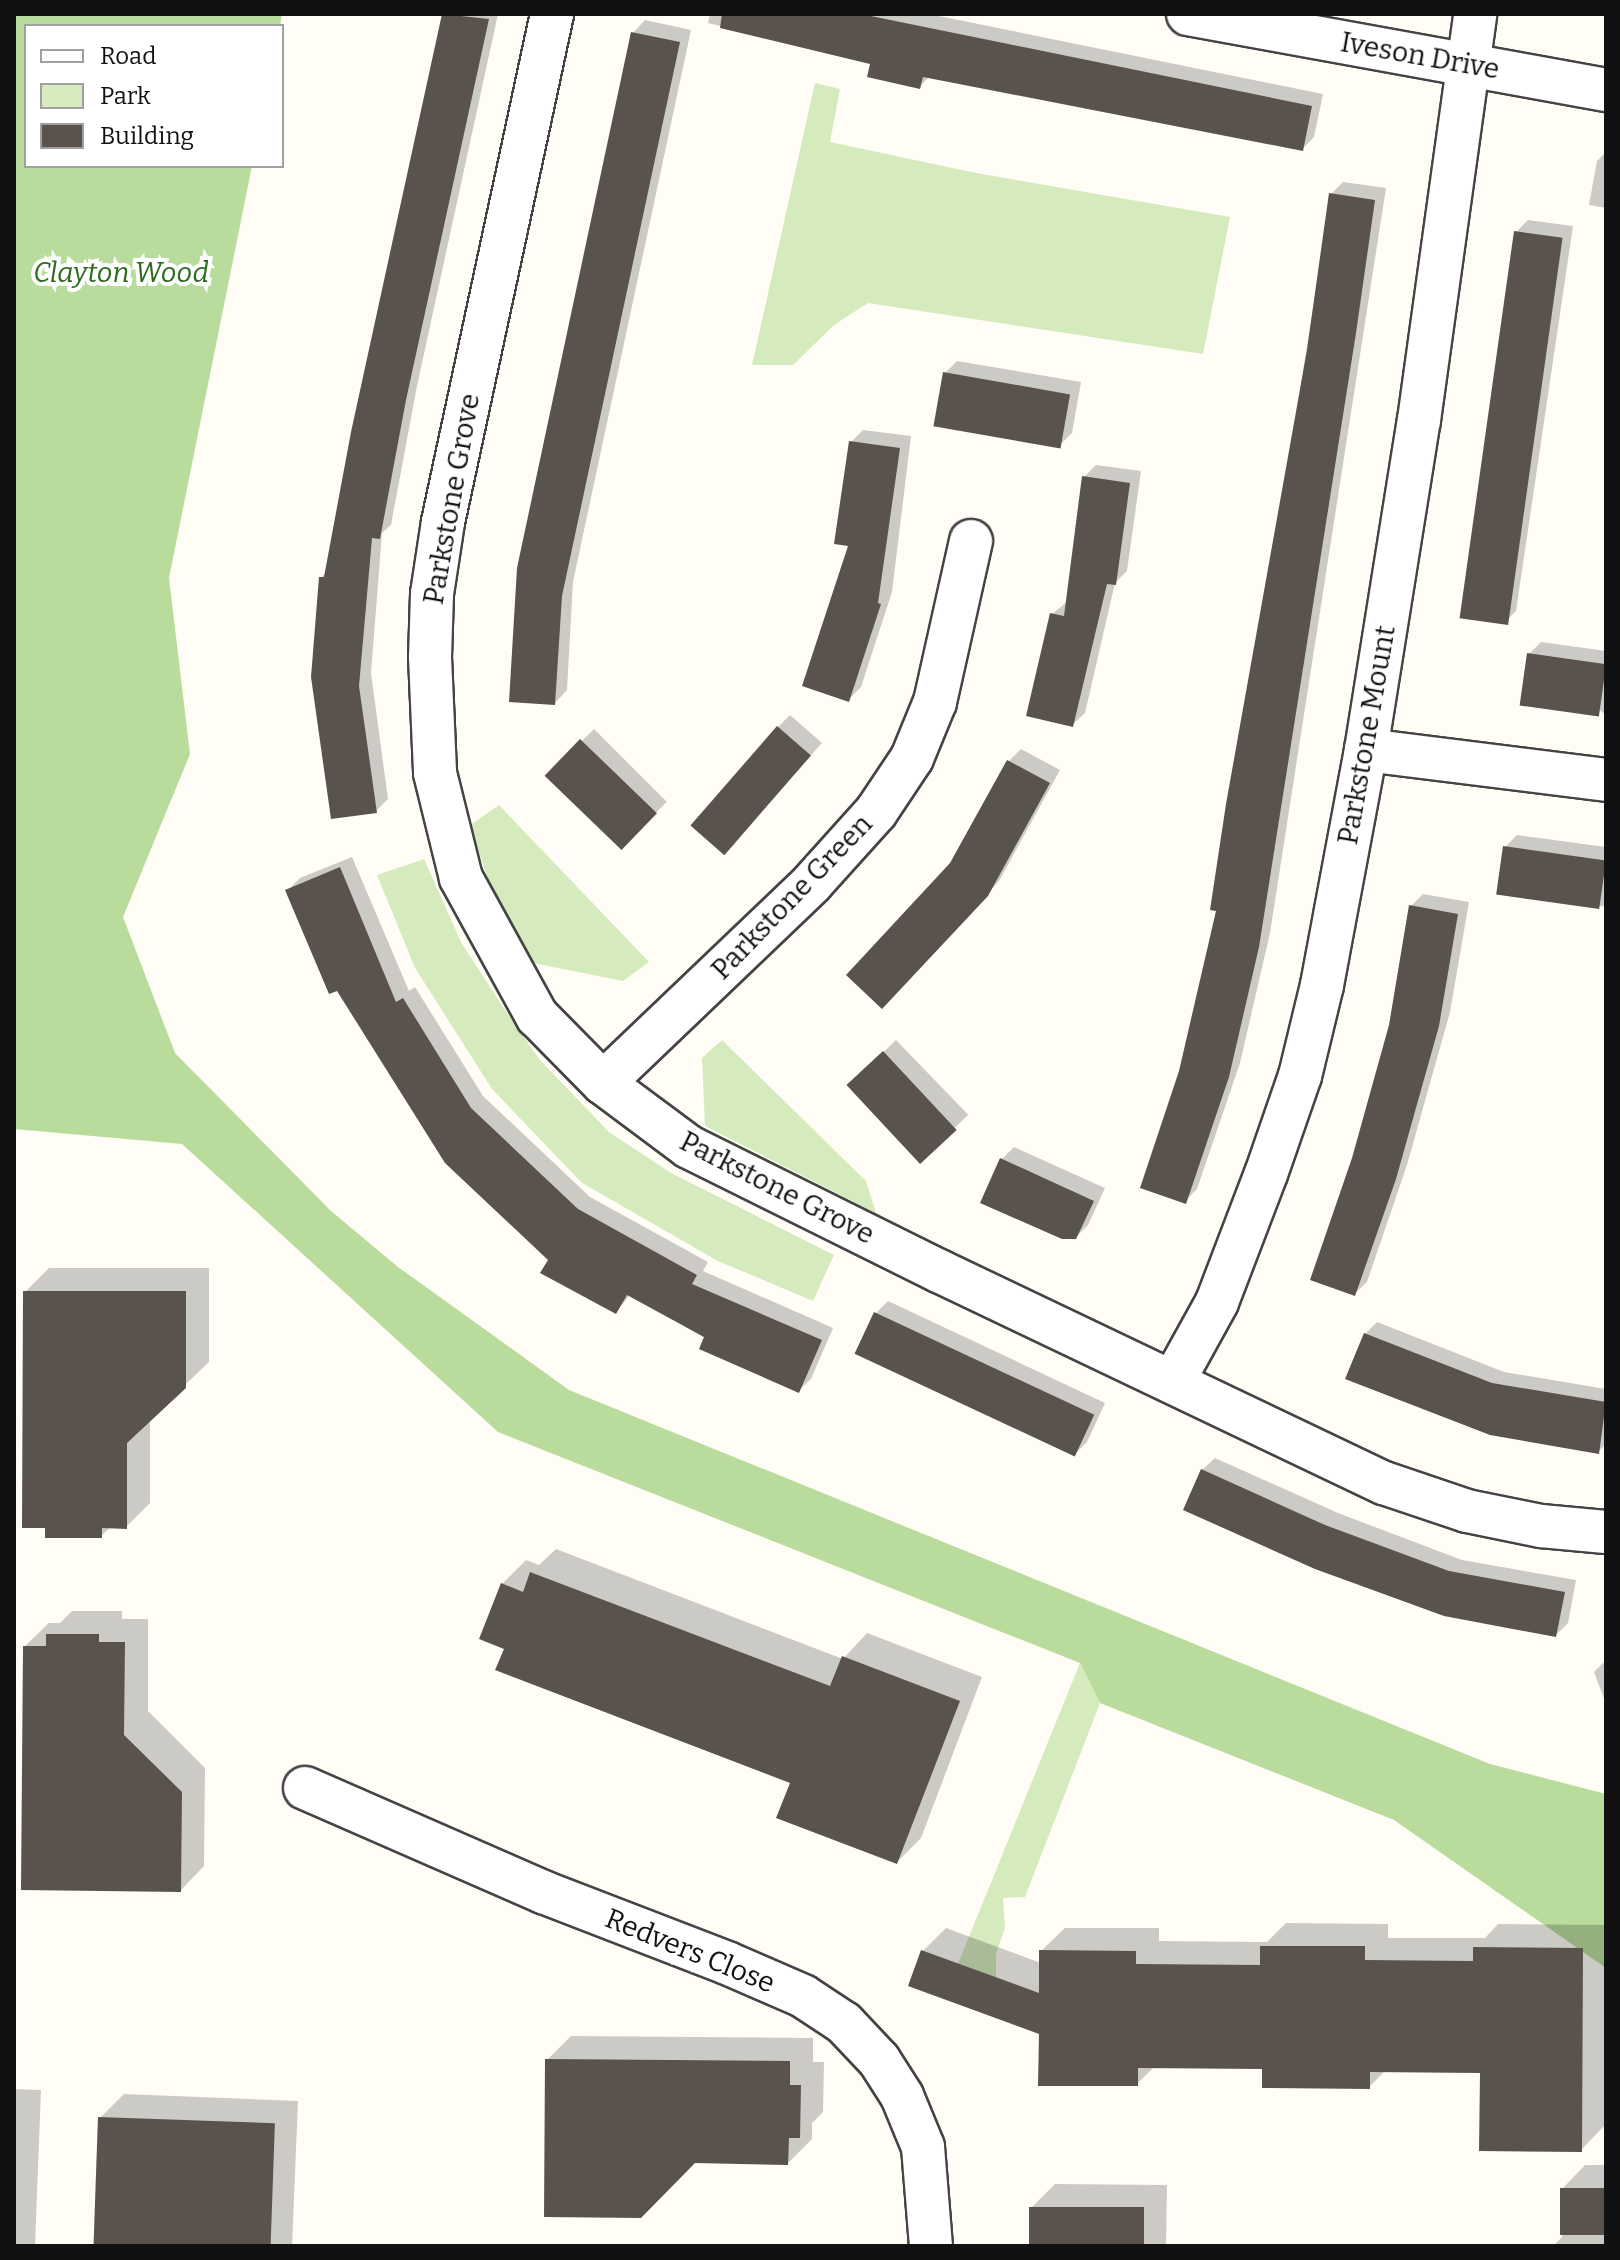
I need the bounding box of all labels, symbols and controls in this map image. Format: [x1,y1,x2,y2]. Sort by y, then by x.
legend [24,24,284,168]
street label: Iveson Drive [1338,26,1502,86]
text: Road [100,42,156,70]
text: Park [100,82,151,110]
text: Building [100,122,194,150]
park label: Clayton Wood [33,256,209,290]
street label: Parkstone Grove [417,391,487,607]
street label: Parkstone Mount [1331,623,1403,847]
street label: Parkstone Green [705,807,879,987]
street label: Parkstone Grove [674,1125,880,1251]
street label: Redvers Close [600,1902,780,2000]

